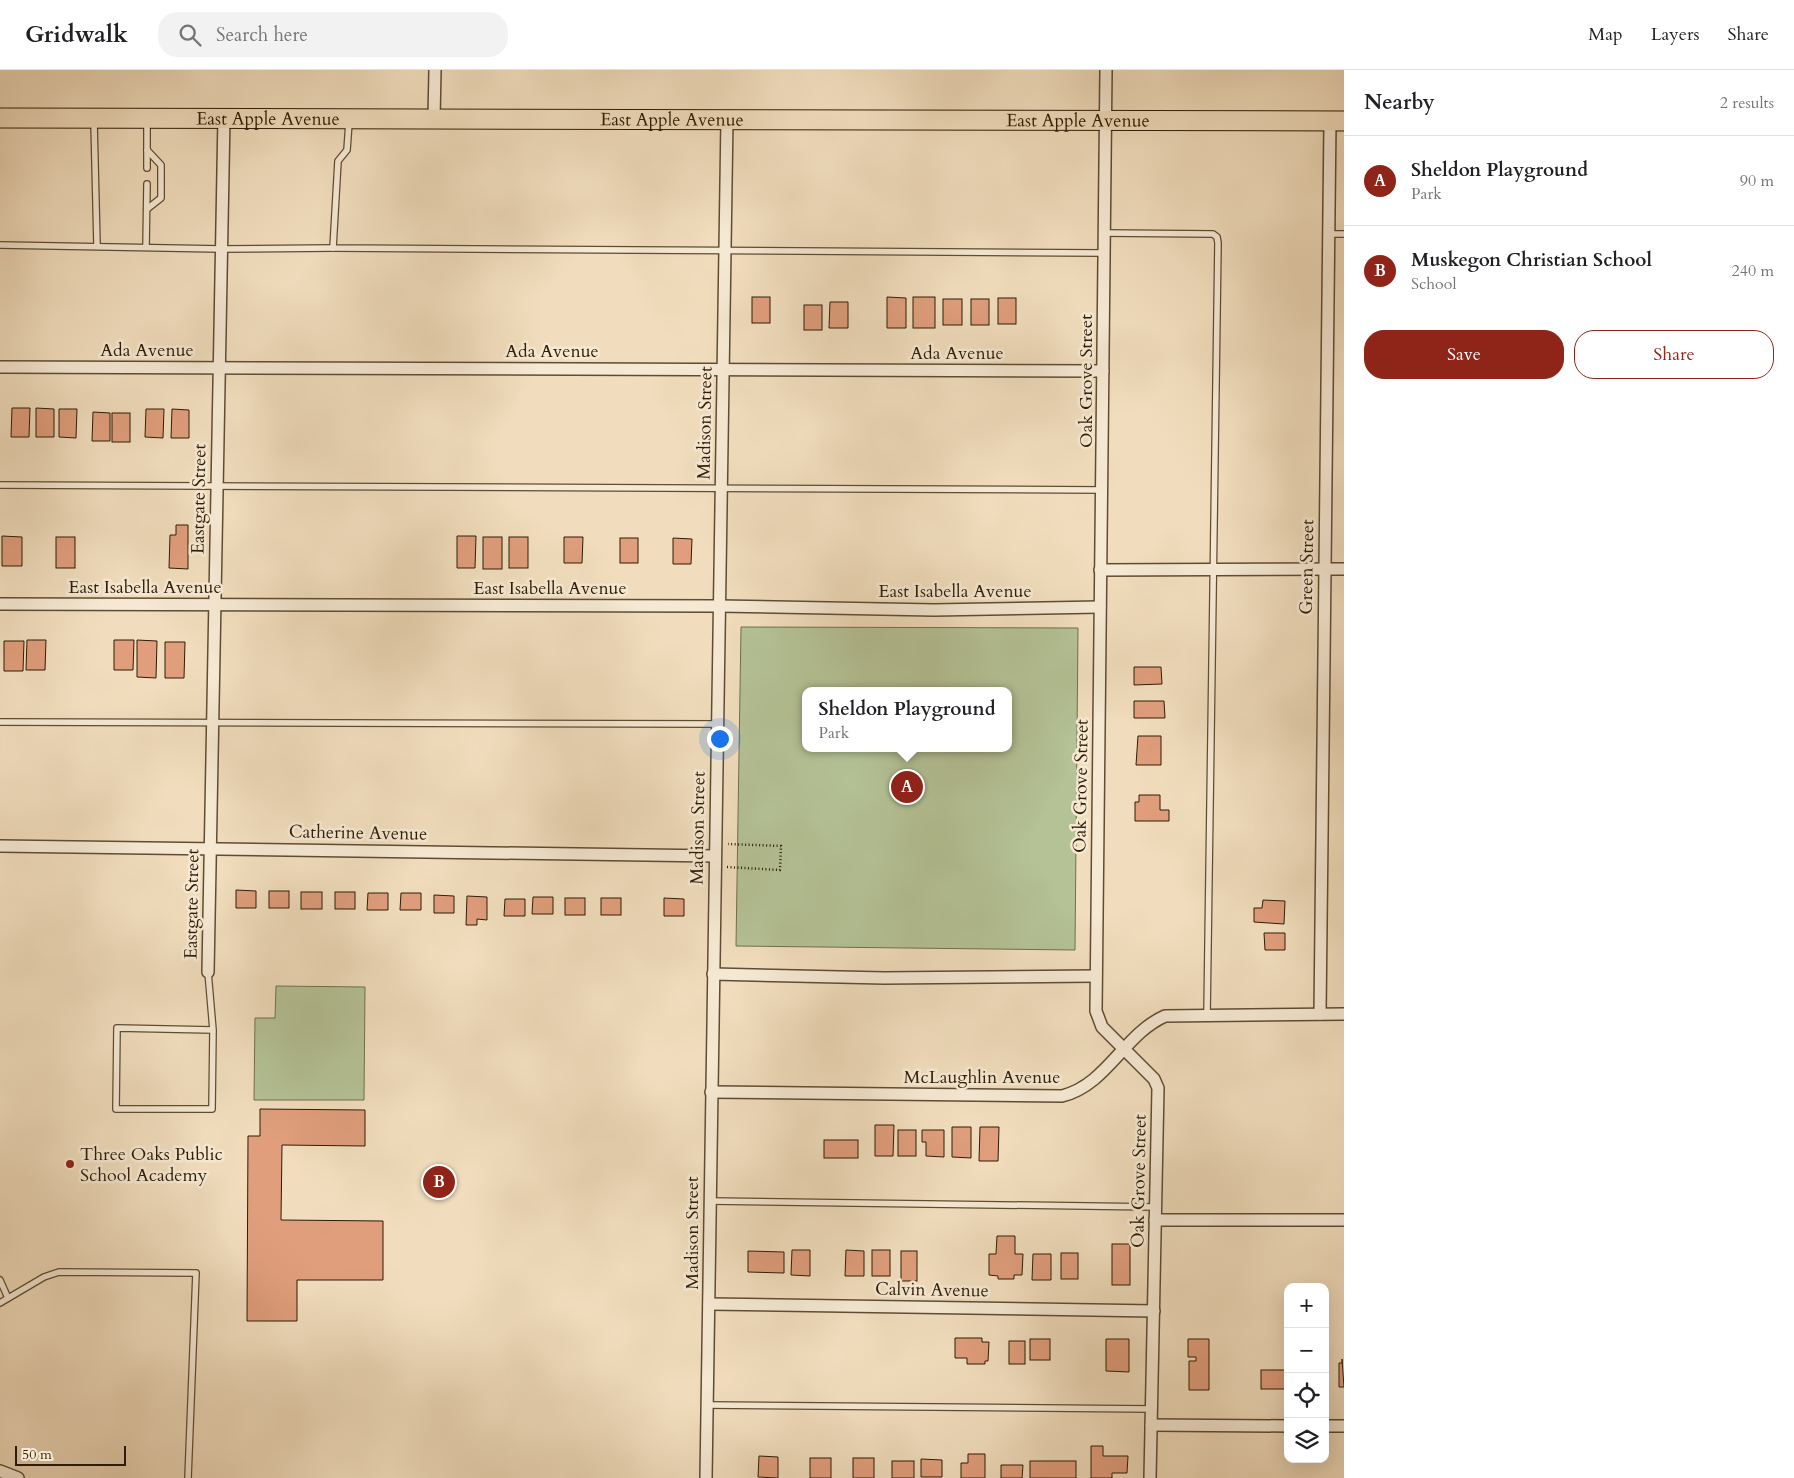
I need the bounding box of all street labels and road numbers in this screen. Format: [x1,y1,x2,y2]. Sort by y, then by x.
street label: East Apple Avenue [196,106,340,131]
street label: East Apple Avenue [600,107,744,132]
street label: East Apple Avenue [1006,108,1150,133]
street label: Oak Grove Street [1074,314,1099,448]
street label: Ada Avenue [100,338,194,363]
street label: Ada Avenue [505,339,599,364]
street label: Ada Avenue [910,341,1004,366]
street label: Madison Street [692,366,718,480]
street label: Eastgate Street [186,443,212,554]
street label: Green Street [1294,519,1320,615]
street label: East Isabella Avenue [68,575,222,600]
street label: East Isabella Avenue [473,576,627,601]
street label: East Isabella Avenue [878,579,1032,604]
street label: Oak Grove Street [1067,719,1095,853]
street label: Madison Street [685,771,711,885]
street label: Catherine Avenue [289,819,427,847]
street label: Eastgate Street [179,848,205,959]
street label: McLaughlin Avenue [904,1065,1060,1090]
street label: Oak Grove Street [1125,1114,1153,1248]
street label: Madison Street [680,1176,705,1290]
street label: Calvin Avenue [875,1277,989,1303]

